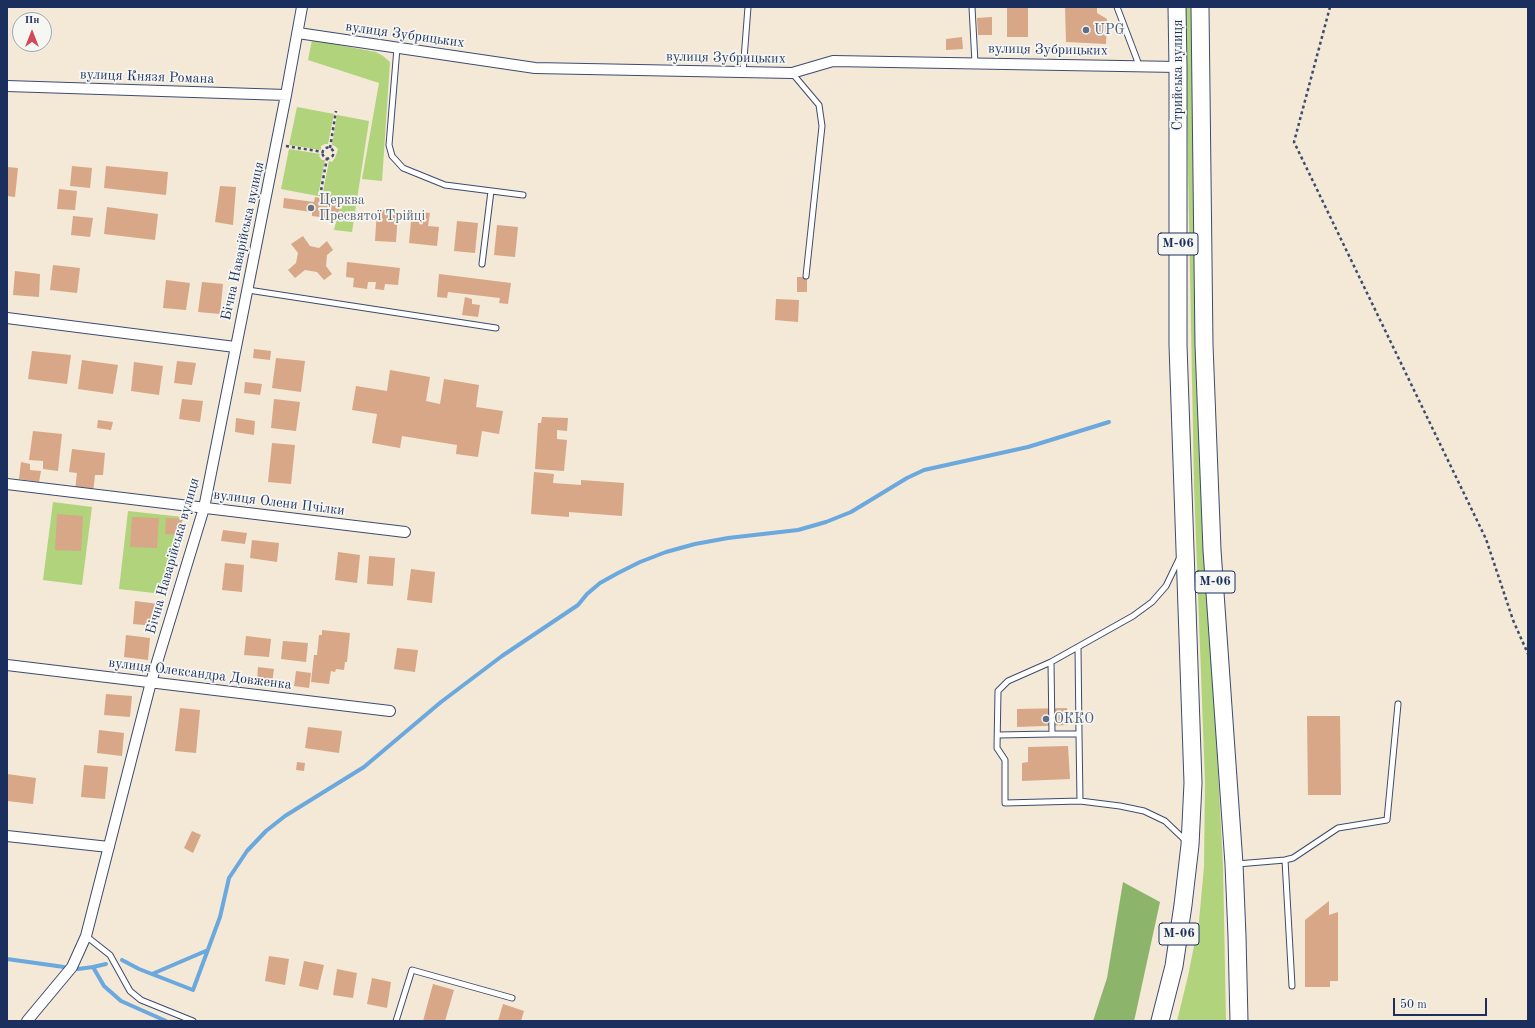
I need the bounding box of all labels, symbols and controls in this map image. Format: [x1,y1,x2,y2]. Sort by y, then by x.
north arrow [12,12,52,52]
text: Пн [24,15,40,26]
street label: вулиця Зубрицьких [344,18,466,52]
street label: Стрийська вулиця [1170,20,1186,130]
place label: UPG [1094,22,1125,38]
marker: UPG [1081,25,1091,35]
street label: вулиця Зубрицьких [988,41,1108,59]
street label: вулиця Зубрицьких [666,49,786,67]
street label: вулиця Князя Романа [80,66,214,88]
street label: Бічна Наварійська вулиця [218,160,268,322]
place label: Церква Пресвятої Трійці [319,192,425,224]
marker: Церква Пресвятої Трійці [306,203,316,213]
road number: М-06 [1158,233,1198,255]
street label: Бічна Наварійська вулиця [143,476,203,636]
street label: вулиця Олени Пчілки [212,487,346,519]
road number: М-06 [1195,571,1235,593]
street label: вулиця Олександра Довженка [107,654,293,694]
place label: ОККО [1054,711,1094,727]
marker: ОККО [1041,714,1051,724]
road number: М-06 [1159,923,1199,945]
scale bar [1395,990,1489,1016]
text: 50 m [1400,999,1427,1011]

